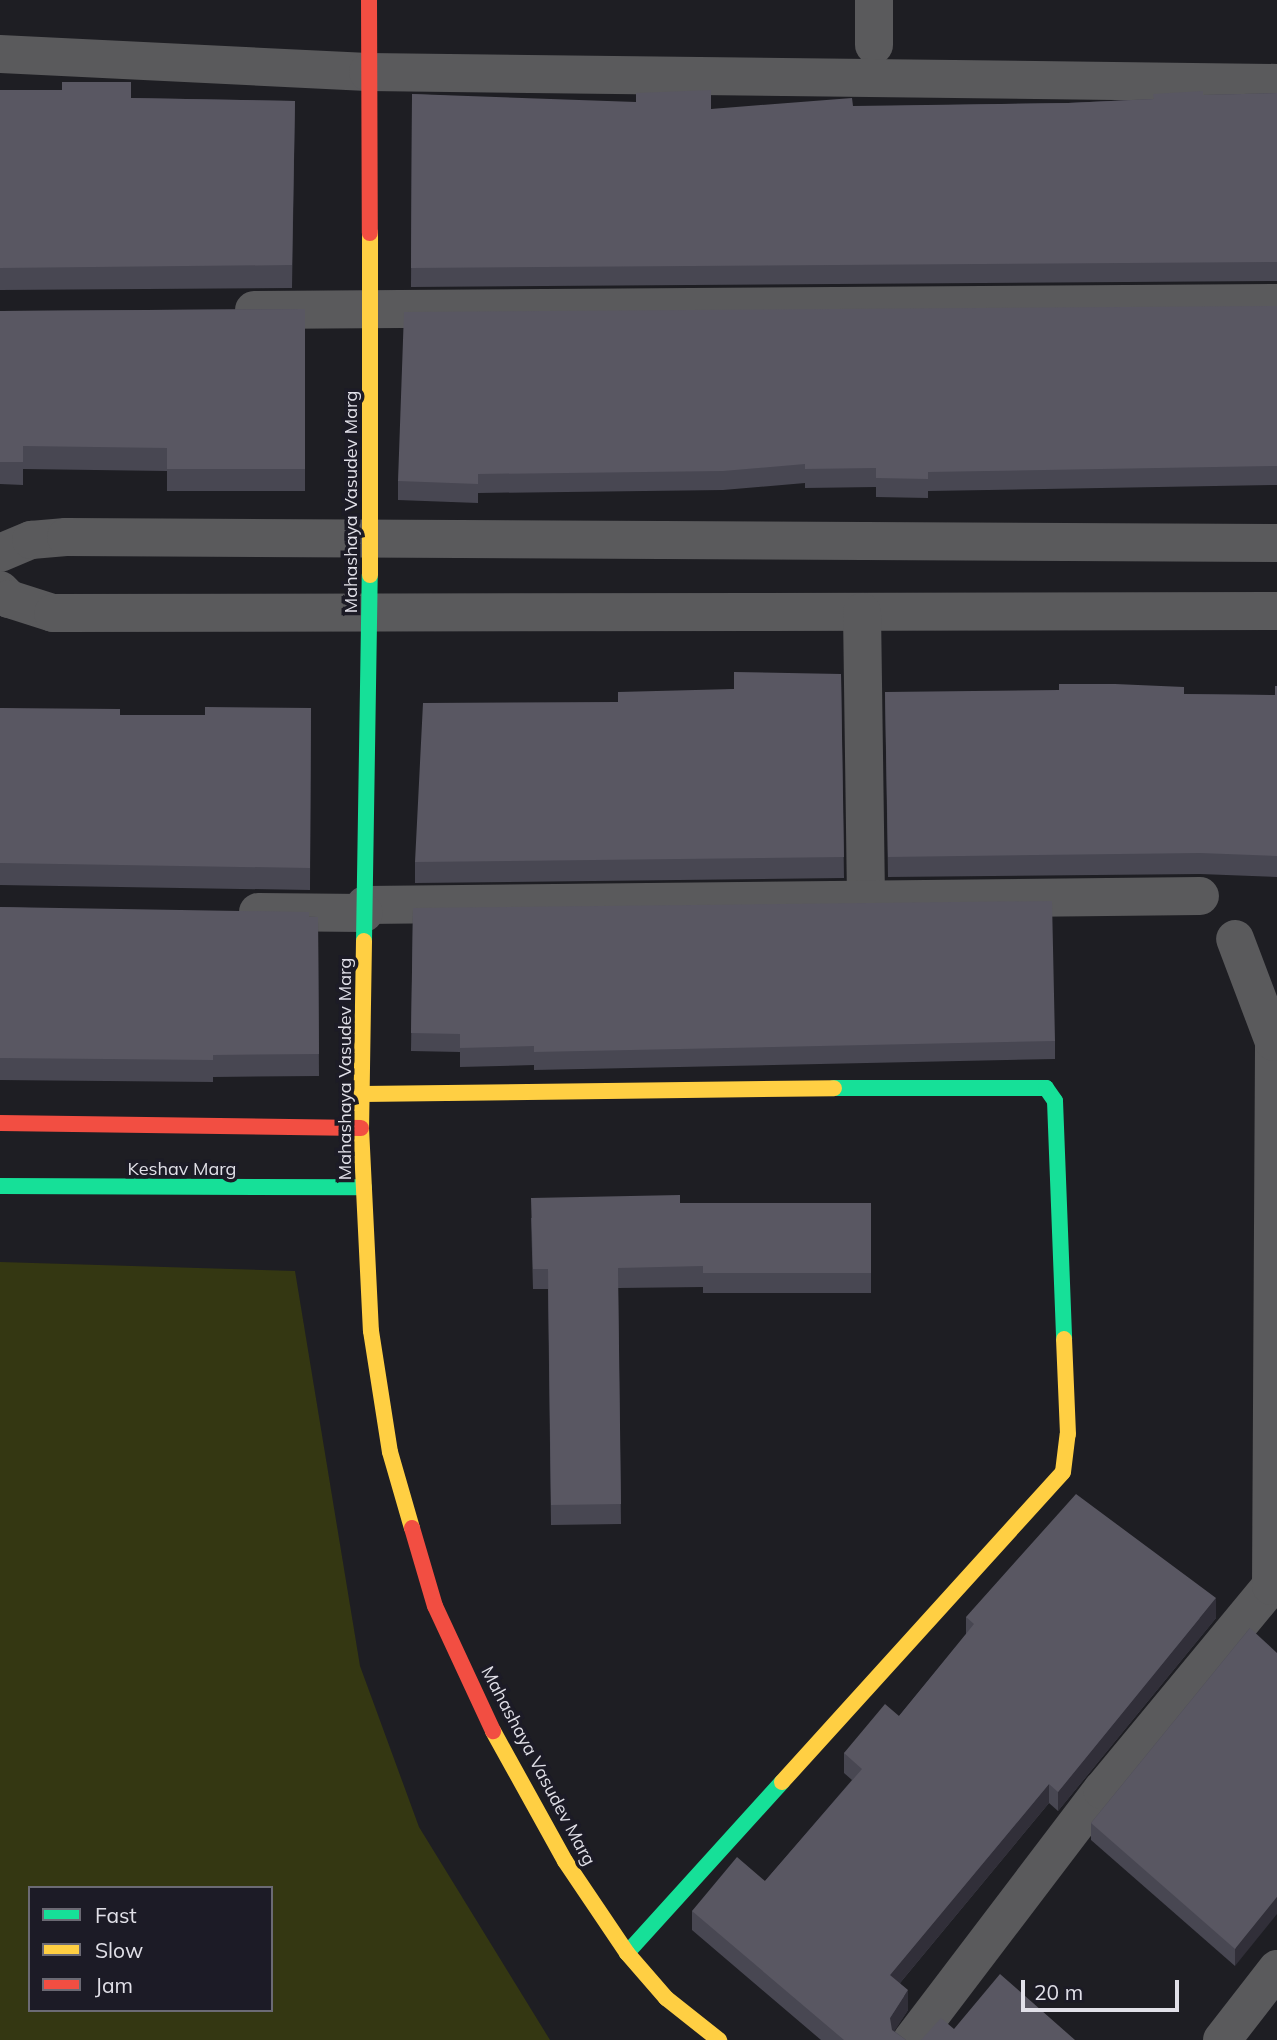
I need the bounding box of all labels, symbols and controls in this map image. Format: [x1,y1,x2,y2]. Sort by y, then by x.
street label: Mahashaya Vasudev Marg [340,391,362,613]
street label: Mahashaya Vasudev Marg [334,958,356,1180]
street label: Keshav Marg [128,1158,236,1180]
street label: Mahashaya Vasudev Marg [476,1663,600,1869]
legend [28,1886,273,2012]
text: Fast [95,1902,137,1928]
text: Slow [95,1937,143,1963]
scale bar [1025,1966,1182,2010]
text: Jam [95,1972,133,1998]
text: 20 m [1034,1979,1083,2005]

